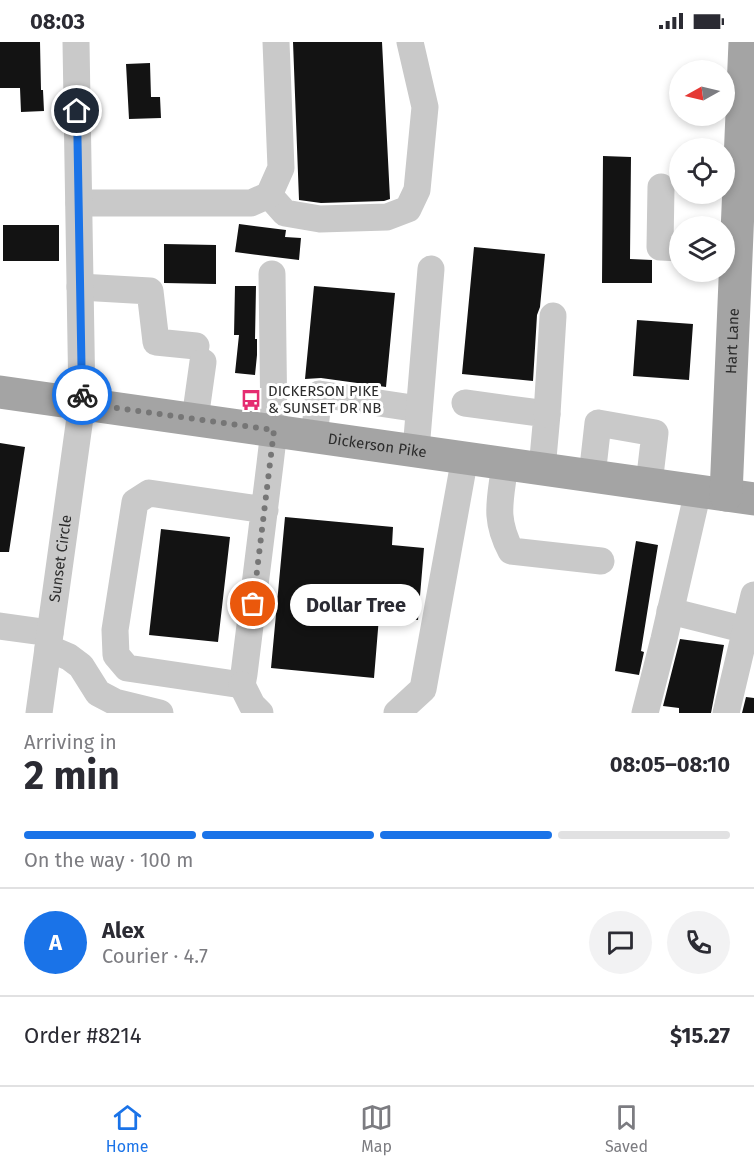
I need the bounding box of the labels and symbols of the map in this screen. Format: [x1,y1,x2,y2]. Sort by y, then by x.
north arrow [669,60,735,126]
pin [51,85,102,136]
street label: Hart Lane [722,308,743,375]
courier [52,365,112,425]
place label: DICKERSON PIKE & SUNSET DR NB [268,382,381,417]
bus stop icon: DICKERSON PIKE & SUNSET DR NB [239,388,263,412]
street label: Dickerson Pike [327,430,428,461]
street label: Sunset Circle [45,514,75,603]
pin [227,578,278,629]
callout: Dollar Tree [289,583,421,625]

